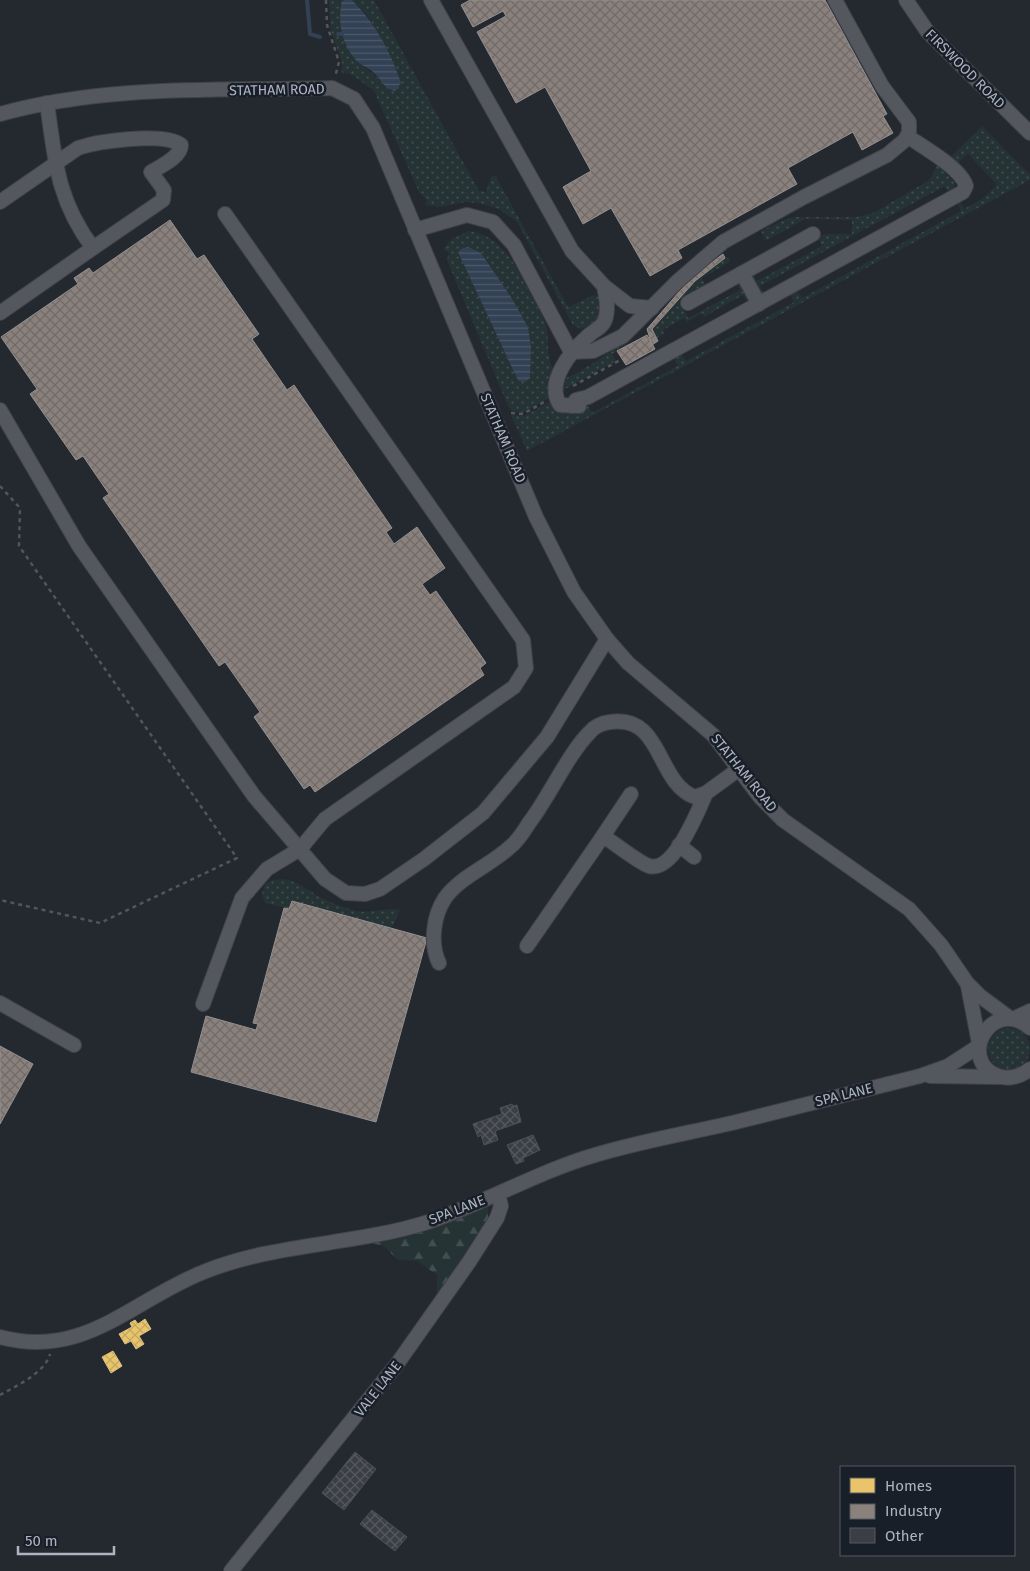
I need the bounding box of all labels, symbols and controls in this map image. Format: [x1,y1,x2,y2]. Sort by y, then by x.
street label: FIRSWOOD ROAD [922,26,1008,112]
street label: STATHAM ROAD [229,81,325,99]
street label: STATHAM ROAD [477,391,529,485]
street label: STATHAM ROAD [707,731,781,815]
street label: SPA LANE [813,1080,875,1110]
street label: SPA LANE [427,1192,487,1228]
street label: VALE LANE [351,1358,405,1420]
legend [840,1466,1015,1556]
text: Homes [885,1477,932,1495]
text: Industry [885,1502,942,1520]
scale bar [18,1524,114,1556]
text: Other [885,1527,924,1545]
text: 50 m [25,1532,58,1550]

